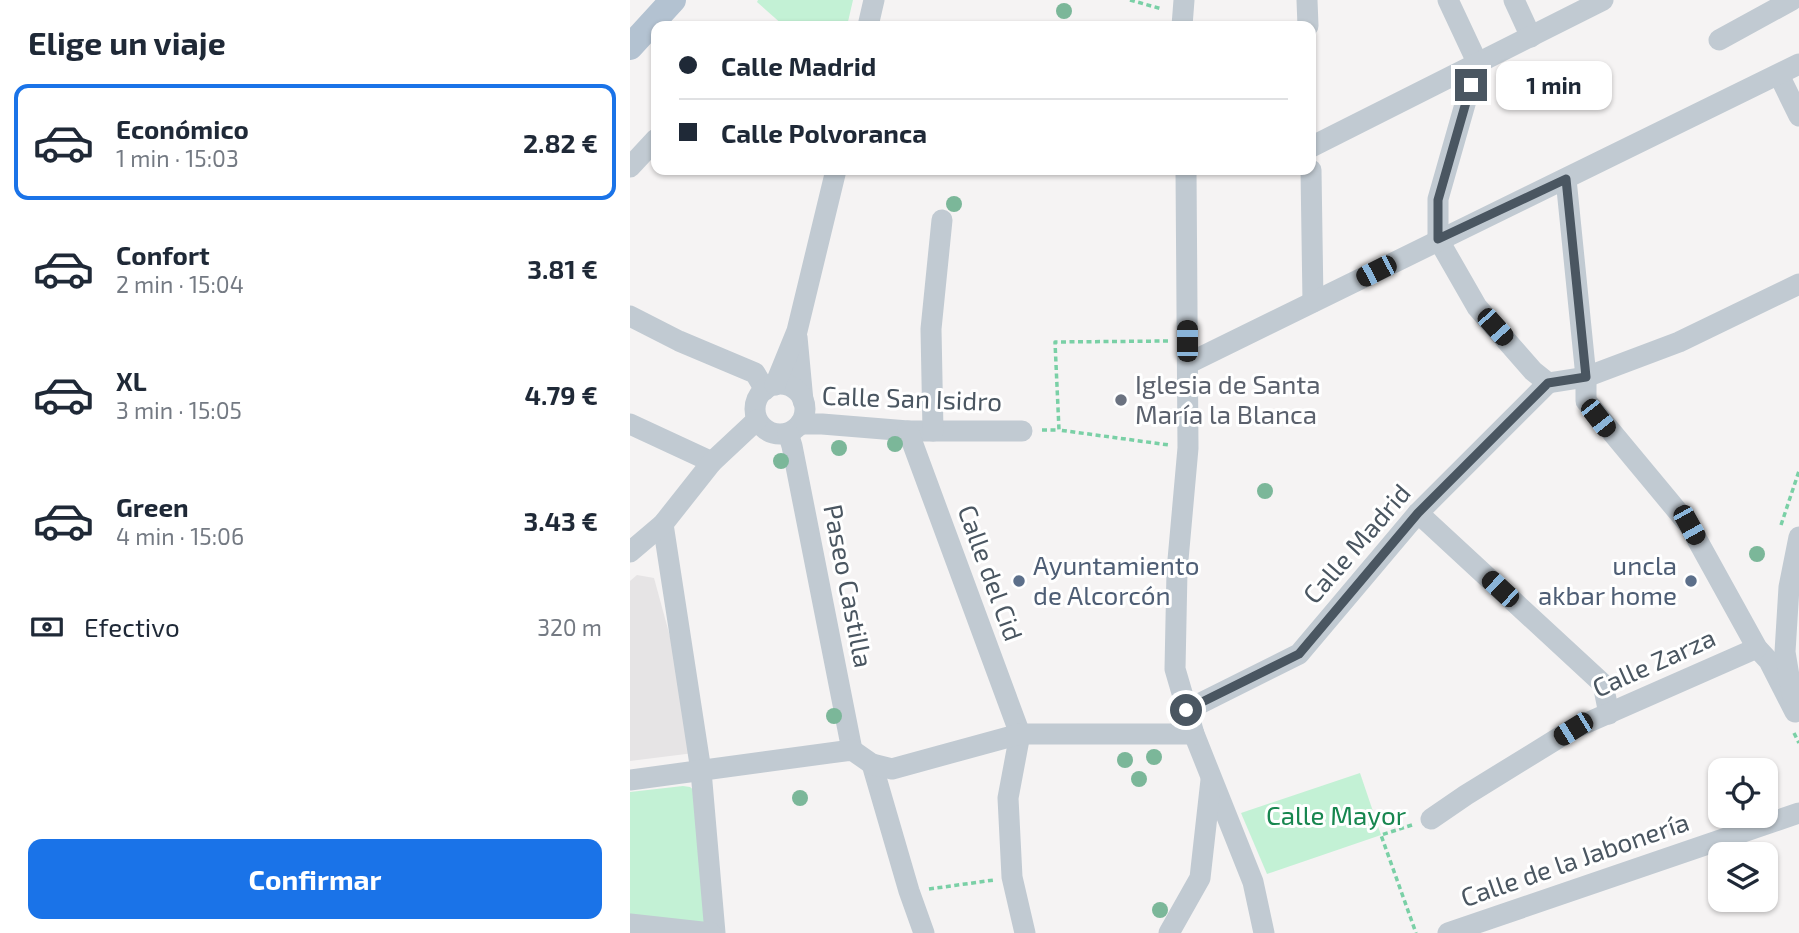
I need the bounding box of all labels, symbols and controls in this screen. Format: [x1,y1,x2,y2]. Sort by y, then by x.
text: Elige un viaje [28,23,226,61]
text: Calle Madrid [721,50,876,81]
callout: 1 min [1496,60,1611,110]
route end [1455,69,1487,101]
text: 1 min [1526,71,1582,99]
icon: car [32,111,95,174]
text: Económico [116,113,249,144]
text: Calle Polvoranca [721,117,927,148]
text: 2.82 € [523,127,598,158]
text: 1 min · 15:03 [116,144,239,172]
icon: car [32,237,95,300]
text: Confort [116,239,210,270]
car [1353,252,1400,290]
text: 3.81 € [527,253,598,284]
text: 2 min · 15:04 [116,270,244,298]
car [1474,304,1517,350]
car [1177,320,1198,362]
icon: car [32,363,95,426]
text: XL [116,365,147,396]
place label: Iglesia de Santa María la Blanca [1135,368,1321,429]
text: 4.79 € [525,379,598,410]
street label: Calle San Isidro [821,379,1003,416]
marker: Iglesia de Santa María la Blanca [1113,392,1129,408]
car [1577,395,1620,441]
text: 3 min · 15:05 [116,396,242,424]
street label: Calle Madrid [1296,477,1416,609]
icon: car [32,489,95,552]
text: Green [116,491,189,522]
street label: Calle del Cid [953,500,1030,645]
street label: Paseo Castilla [818,501,880,670]
car [1670,502,1709,548]
text: 3.43 € [523,505,598,536]
text: 4 min · 15:06 [116,522,244,550]
place label: Ayuntamiento de Alcorcón [1033,549,1200,610]
place label: uncla akbar home [1538,549,1677,610]
car [1478,567,1523,611]
marker: Ayuntamiento de Alcorcón [1011,573,1027,589]
marker: uncla akbar home [1683,573,1699,589]
icon: cash [28,608,66,646]
text: Efectivo [84,611,180,642]
text: 320 m [537,613,602,641]
street label: Calle Zarza [1587,621,1720,702]
route start [1170,694,1202,726]
car [1550,709,1597,749]
map controls [1708,758,1778,912]
button: locate [1708,758,1778,828]
park label: Calle Mayor [1266,799,1406,830]
street label: Calle de la Jabonería [1456,805,1693,912]
button: Confirmar [28,839,602,919]
button: layers [1708,842,1778,912]

